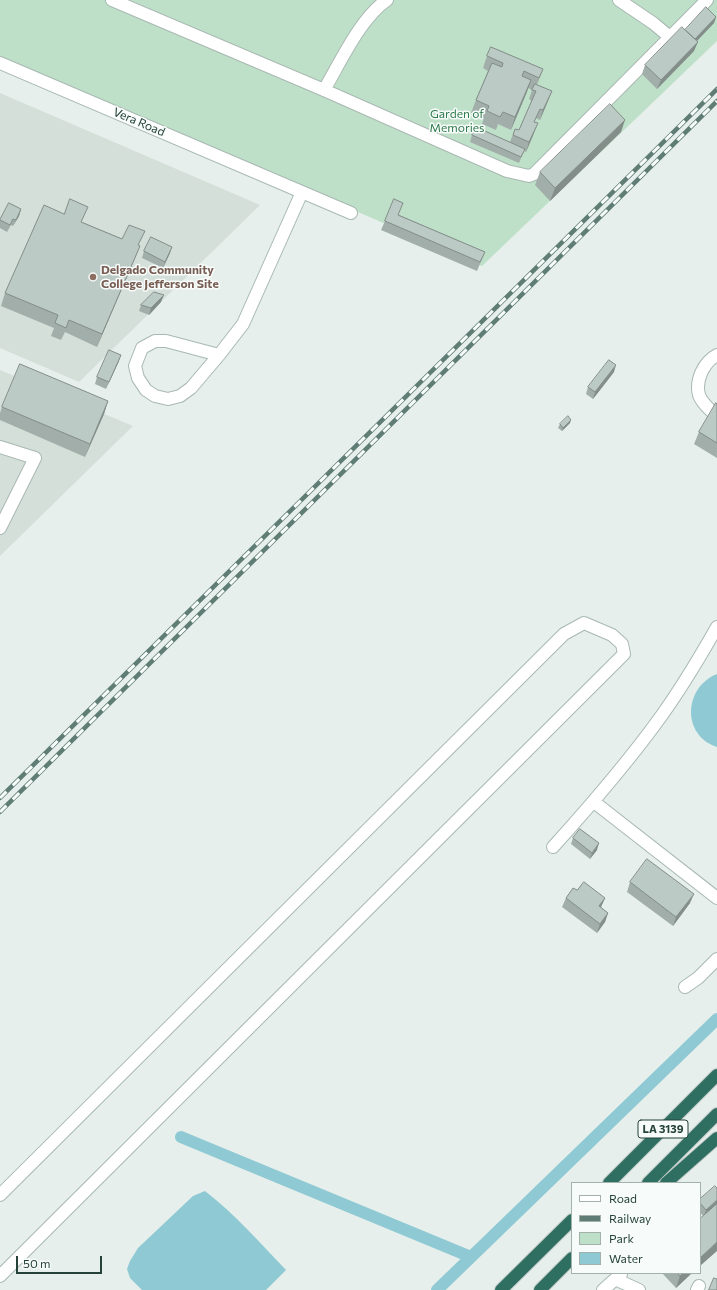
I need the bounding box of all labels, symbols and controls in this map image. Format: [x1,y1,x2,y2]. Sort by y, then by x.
street label: Vera Road [111,105,167,139]
park label: Garden of Memories [429,107,485,135]
place label: Delgado Community College Jefferson Site [101,263,219,291]
marker: Delgado Community College Jefferson Site [88,272,98,282]
road number: LA 3139 [638,1120,688,1138]
legend [571,1182,701,1274]
text: Road [609,1191,637,1205]
text: Railway [609,1211,651,1225]
text: Park [609,1231,634,1245]
scale bar [18,1248,104,1274]
text: Water [609,1251,643,1265]
text: 50 m [23,1256,51,1270]

